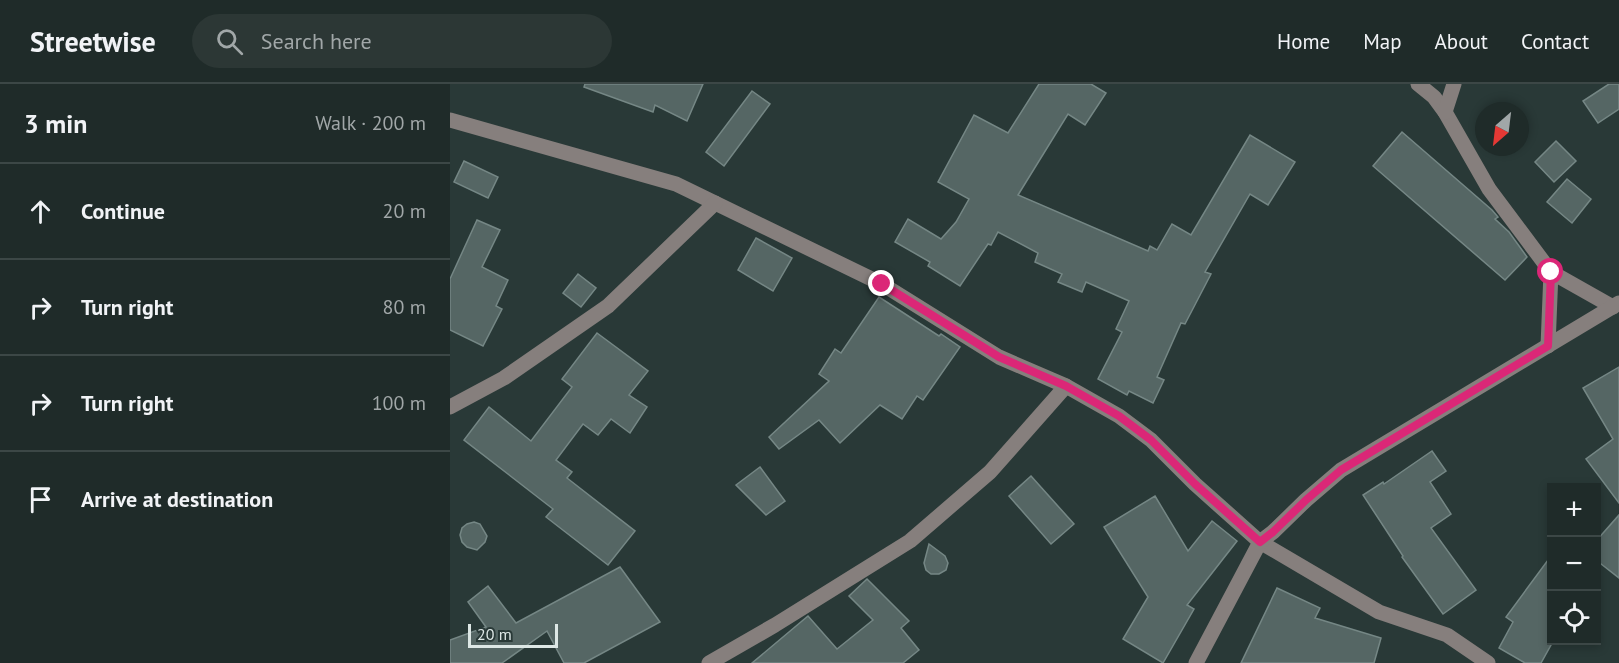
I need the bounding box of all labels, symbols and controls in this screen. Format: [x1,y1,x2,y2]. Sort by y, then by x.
search box [192,14,612,68]
text: Streetwise [30,23,156,60]
icon: search [213,25,246,58]
text: Search here [261,27,372,55]
text: Home [1277,28,1330,55]
text: Map [1363,28,1402,55]
text: About [1435,28,1488,55]
text: Contact [1521,28,1589,55]
north arrow [1475,102,1529,156]
text: 3 min [24,107,87,140]
text: Walk · 200 m [315,110,426,136]
icon: ahead [24,195,57,228]
text: Continue [81,197,165,225]
text: 20 m [383,198,426,224]
route start [1537,258,1563,284]
route end [868,270,894,296]
icon: right [24,291,57,324]
text: Turn right [81,293,173,321]
text: 80 m [383,294,426,320]
icon: right [24,387,57,420]
text: Turn right [81,389,173,417]
text: 100 m [372,390,426,416]
icon: arrive [24,483,57,516]
map controls [1547,483,1601,645]
button: + [1547,483,1601,537]
text: Arrive at destination [81,485,273,513]
button: − [1547,537,1601,591]
button: locate [1547,591,1601,645]
scale bar [468,621,558,648]
text: 20 m [477,624,512,644]

